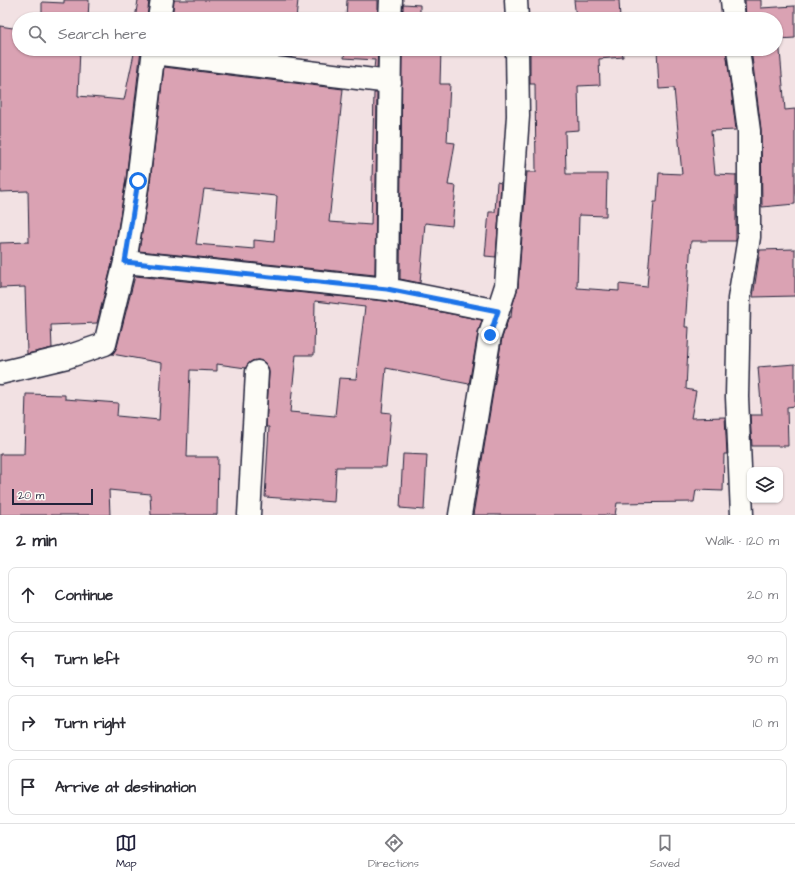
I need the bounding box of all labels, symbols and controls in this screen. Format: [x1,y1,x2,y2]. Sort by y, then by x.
search box [12,12,783,56]
icon: search [26,23,48,45]
text: Search here [58,24,147,45]
route start [129,172,147,190]
route end [481,326,499,344]
map controls [747,467,783,503]
button: layers [747,467,783,503]
scale bar [12,487,93,506]
text: 20 m [18,488,44,503]
text: 2 min [16,529,57,553]
text: Walk · 120 m [705,532,779,550]
icon: ahead [17,584,39,606]
text: Continue [55,585,113,606]
text: 20 m [747,586,778,604]
icon: left [17,648,39,670]
text: Turn left [55,649,119,670]
text: 90 m [747,650,778,668]
icon: right [17,712,39,734]
text: Turn right [55,713,126,734]
text: 10 m [753,714,778,732]
icon: arrive [17,776,39,798]
text: Arrive at destination [55,777,196,798]
tab: Map [115,832,137,871]
tab: Directions [368,832,419,871]
tab: Saved [650,832,680,871]

